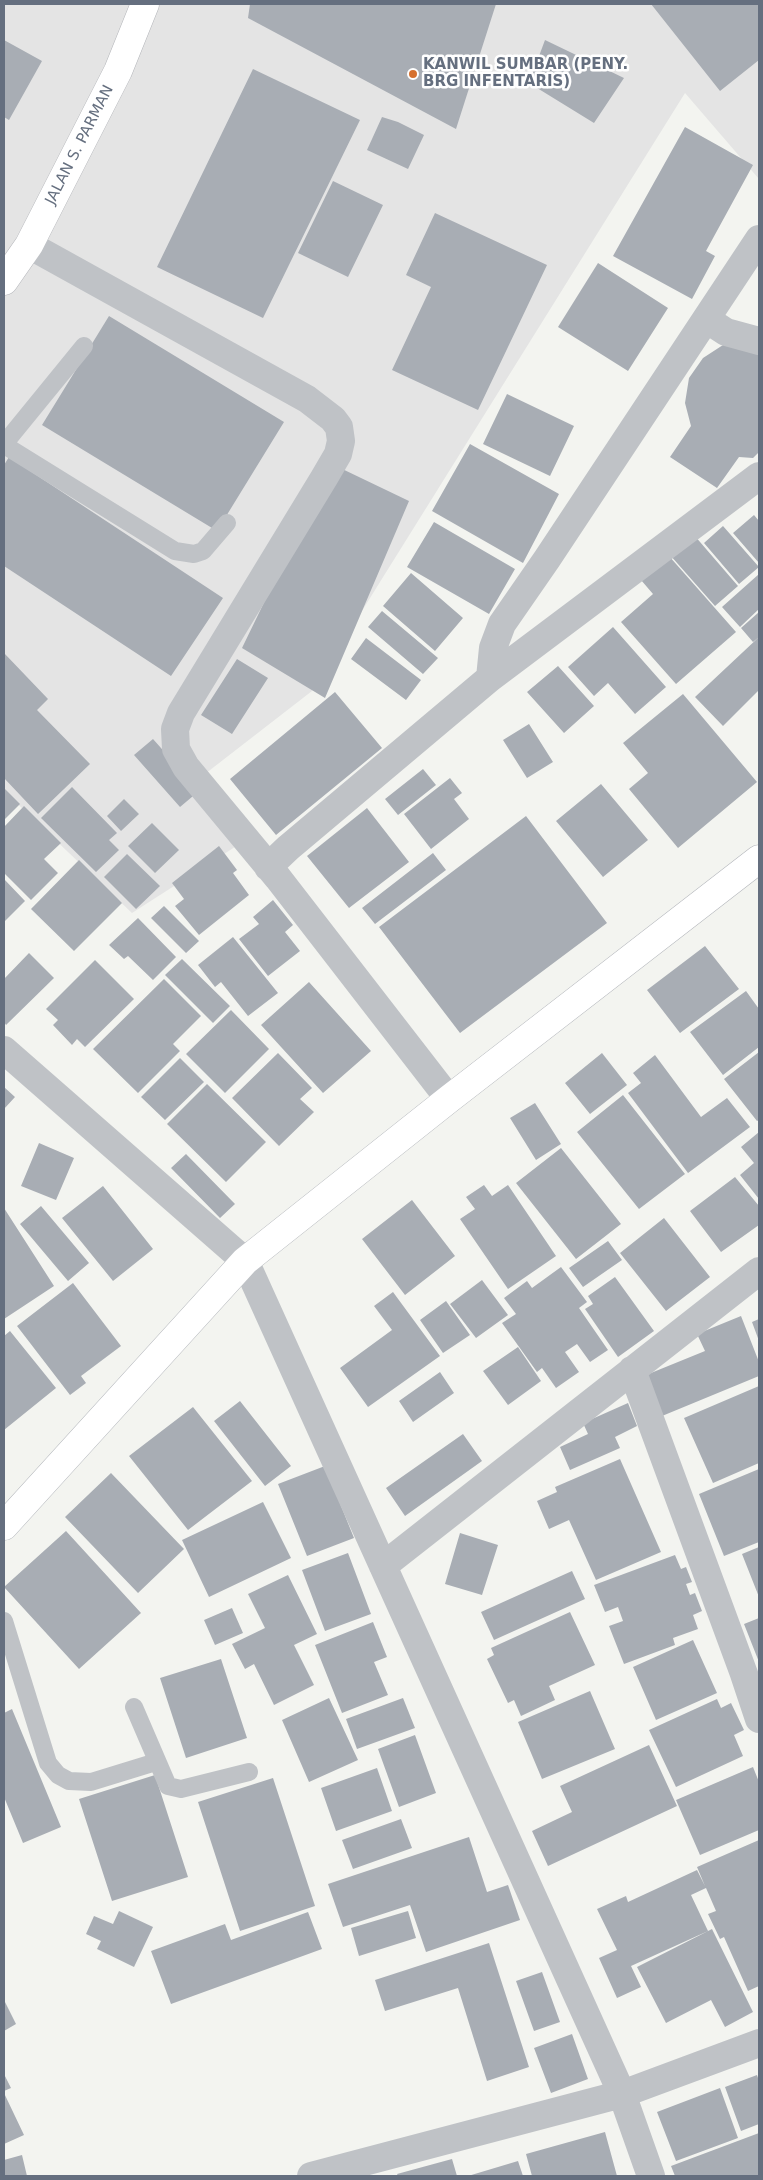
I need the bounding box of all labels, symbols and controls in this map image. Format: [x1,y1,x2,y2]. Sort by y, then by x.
place label: KANWIL SUMBAR (PENY. BRG INFENTARIS) [423,56,628,91]
marker: KANWIL SUMBAR (PENY. BRG INFENTARIS) [407,68,419,80]
street label: JALAN S. PARMAN [42,82,118,208]

